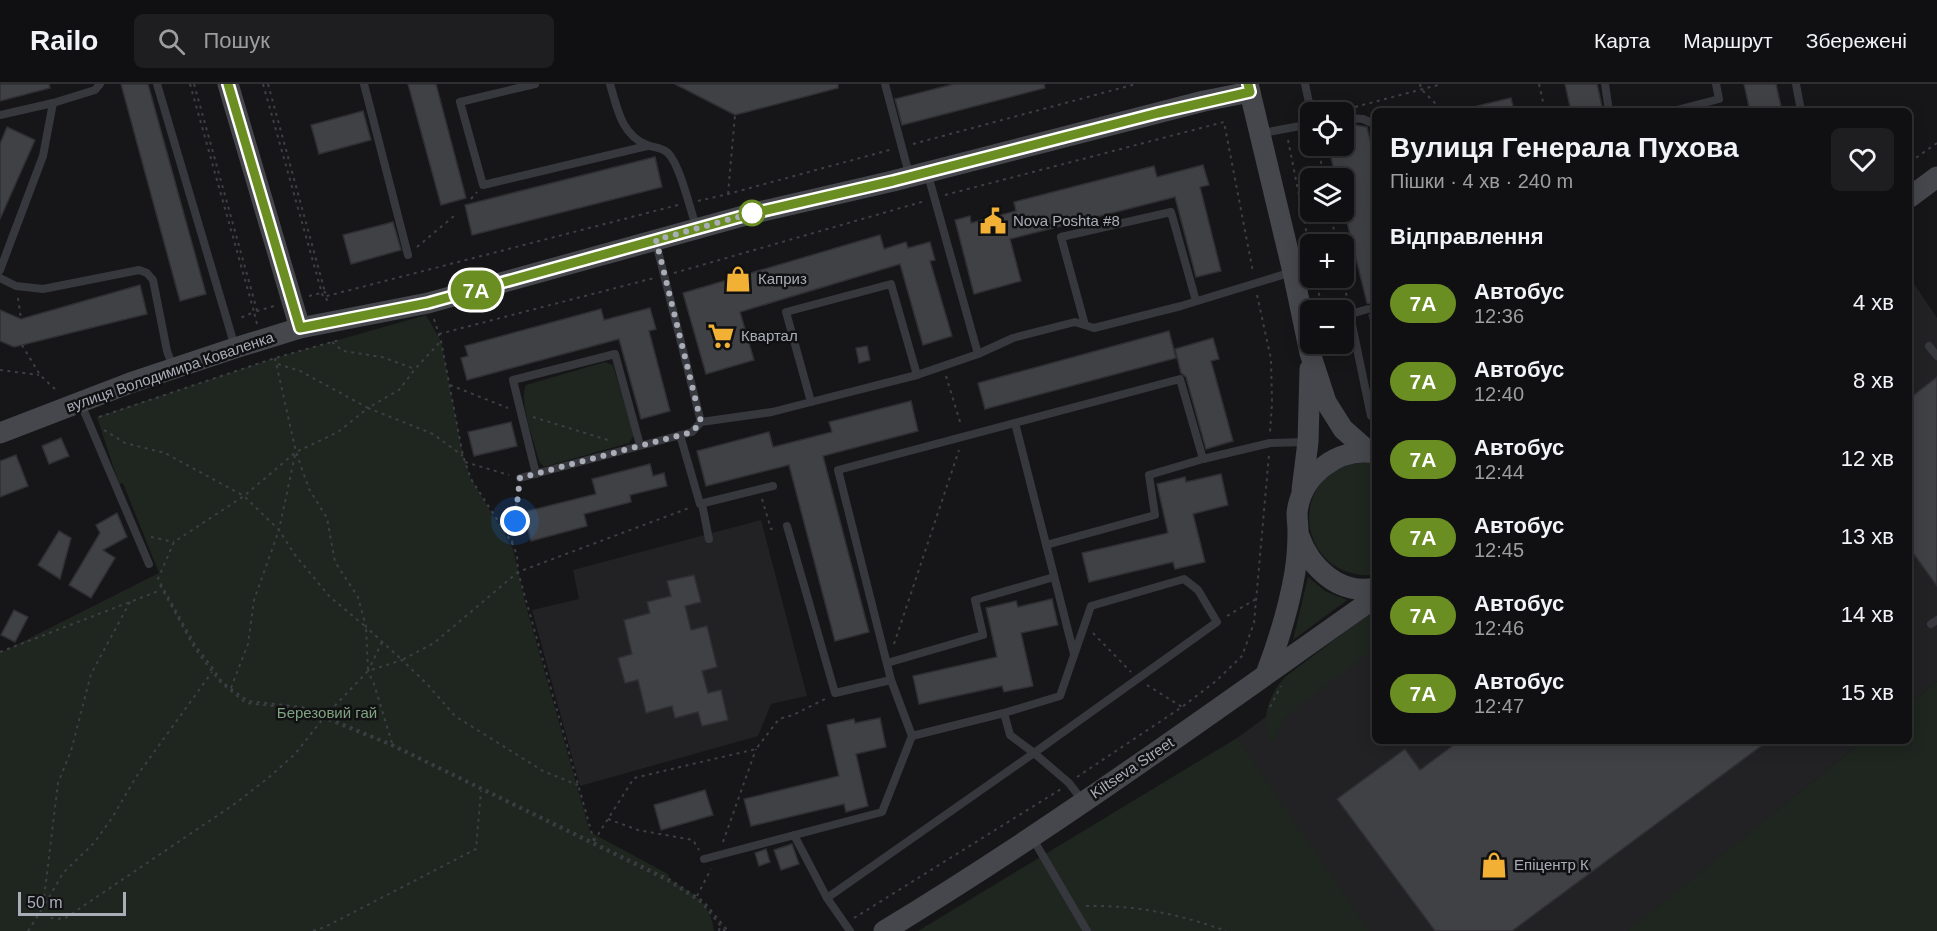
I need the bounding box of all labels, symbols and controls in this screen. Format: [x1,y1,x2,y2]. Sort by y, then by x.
search box [134,14,554,68]
text: Railo [30,25,98,56]
icon: search [155,25,188,58]
text: Пошук [203,28,270,53]
text: Карта [1594,29,1650,52]
text: Маршрут [1683,29,1773,52]
text: Збережені [1806,29,1907,52]
map controls [1300,102,1354,354]
button: locate [1300,102,1354,156]
button: heart [1831,128,1894,191]
text: Вулиця Генерала Пухова [1390,132,1739,163]
button: layers [1300,168,1354,222]
text: Пішки · 4 хв · 240 m [1390,170,1573,192]
unlabelled marker [739,200,765,226]
public building icon: Nova Poshta #8 [978,206,1008,236]
place label: Nova Poshta #8 [1013,212,1120,229]
text: Відправлення [1390,224,1544,249]
button: + [1300,234,1354,288]
shop icon: Каприз [723,264,753,294]
line badge: 7А [449,270,503,310]
place label: Каприз [758,270,807,287]
text: 7А [463,279,489,302]
text: Автобус [1474,279,1564,304]
text: 4 хв [1853,290,1894,315]
text: 7А [1410,292,1436,315]
button: − [1300,300,1354,354]
text: 12:36 [1474,305,1524,327]
supermarket icon: Квартал [706,321,736,351]
place label: Квартал [741,327,798,344]
street label: вулиця Володимира Коваленка [64,328,276,415]
text: Автобус [1474,357,1564,382]
text: 8 хв [1853,368,1894,393]
text: 7А [1410,370,1436,393]
text: 12:40 [1474,383,1524,405]
text: Автобус [1474,435,1564,460]
text: 12 хв [1841,446,1894,471]
text: 7А [1410,448,1436,471]
text: 12:44 [1474,461,1524,483]
your location [500,506,530,536]
text: Автобус [1474,513,1564,538]
text: 13 хв [1841,524,1894,549]
text: 7А [1410,526,1436,549]
text: 12:45 [1474,539,1524,561]
text: Автобус [1474,591,1564,616]
text: 14 хв [1841,602,1894,627]
text: 7А [1410,604,1436,627]
text: 12:46 [1474,617,1524,639]
text: Автобус [1474,669,1564,694]
text: 15 хв [1841,680,1894,705]
text: 7А [1410,682,1436,705]
text: 12:47 [1474,695,1524,717]
park label: Березовий гай [277,704,377,721]
street label: Kiltseva Street [1087,733,1177,802]
shop icon: Епіцентр К [1479,850,1509,880]
place label: Епіцентр К [1514,856,1589,873]
scale bar [18,889,126,916]
text: 50 m [27,894,63,911]

